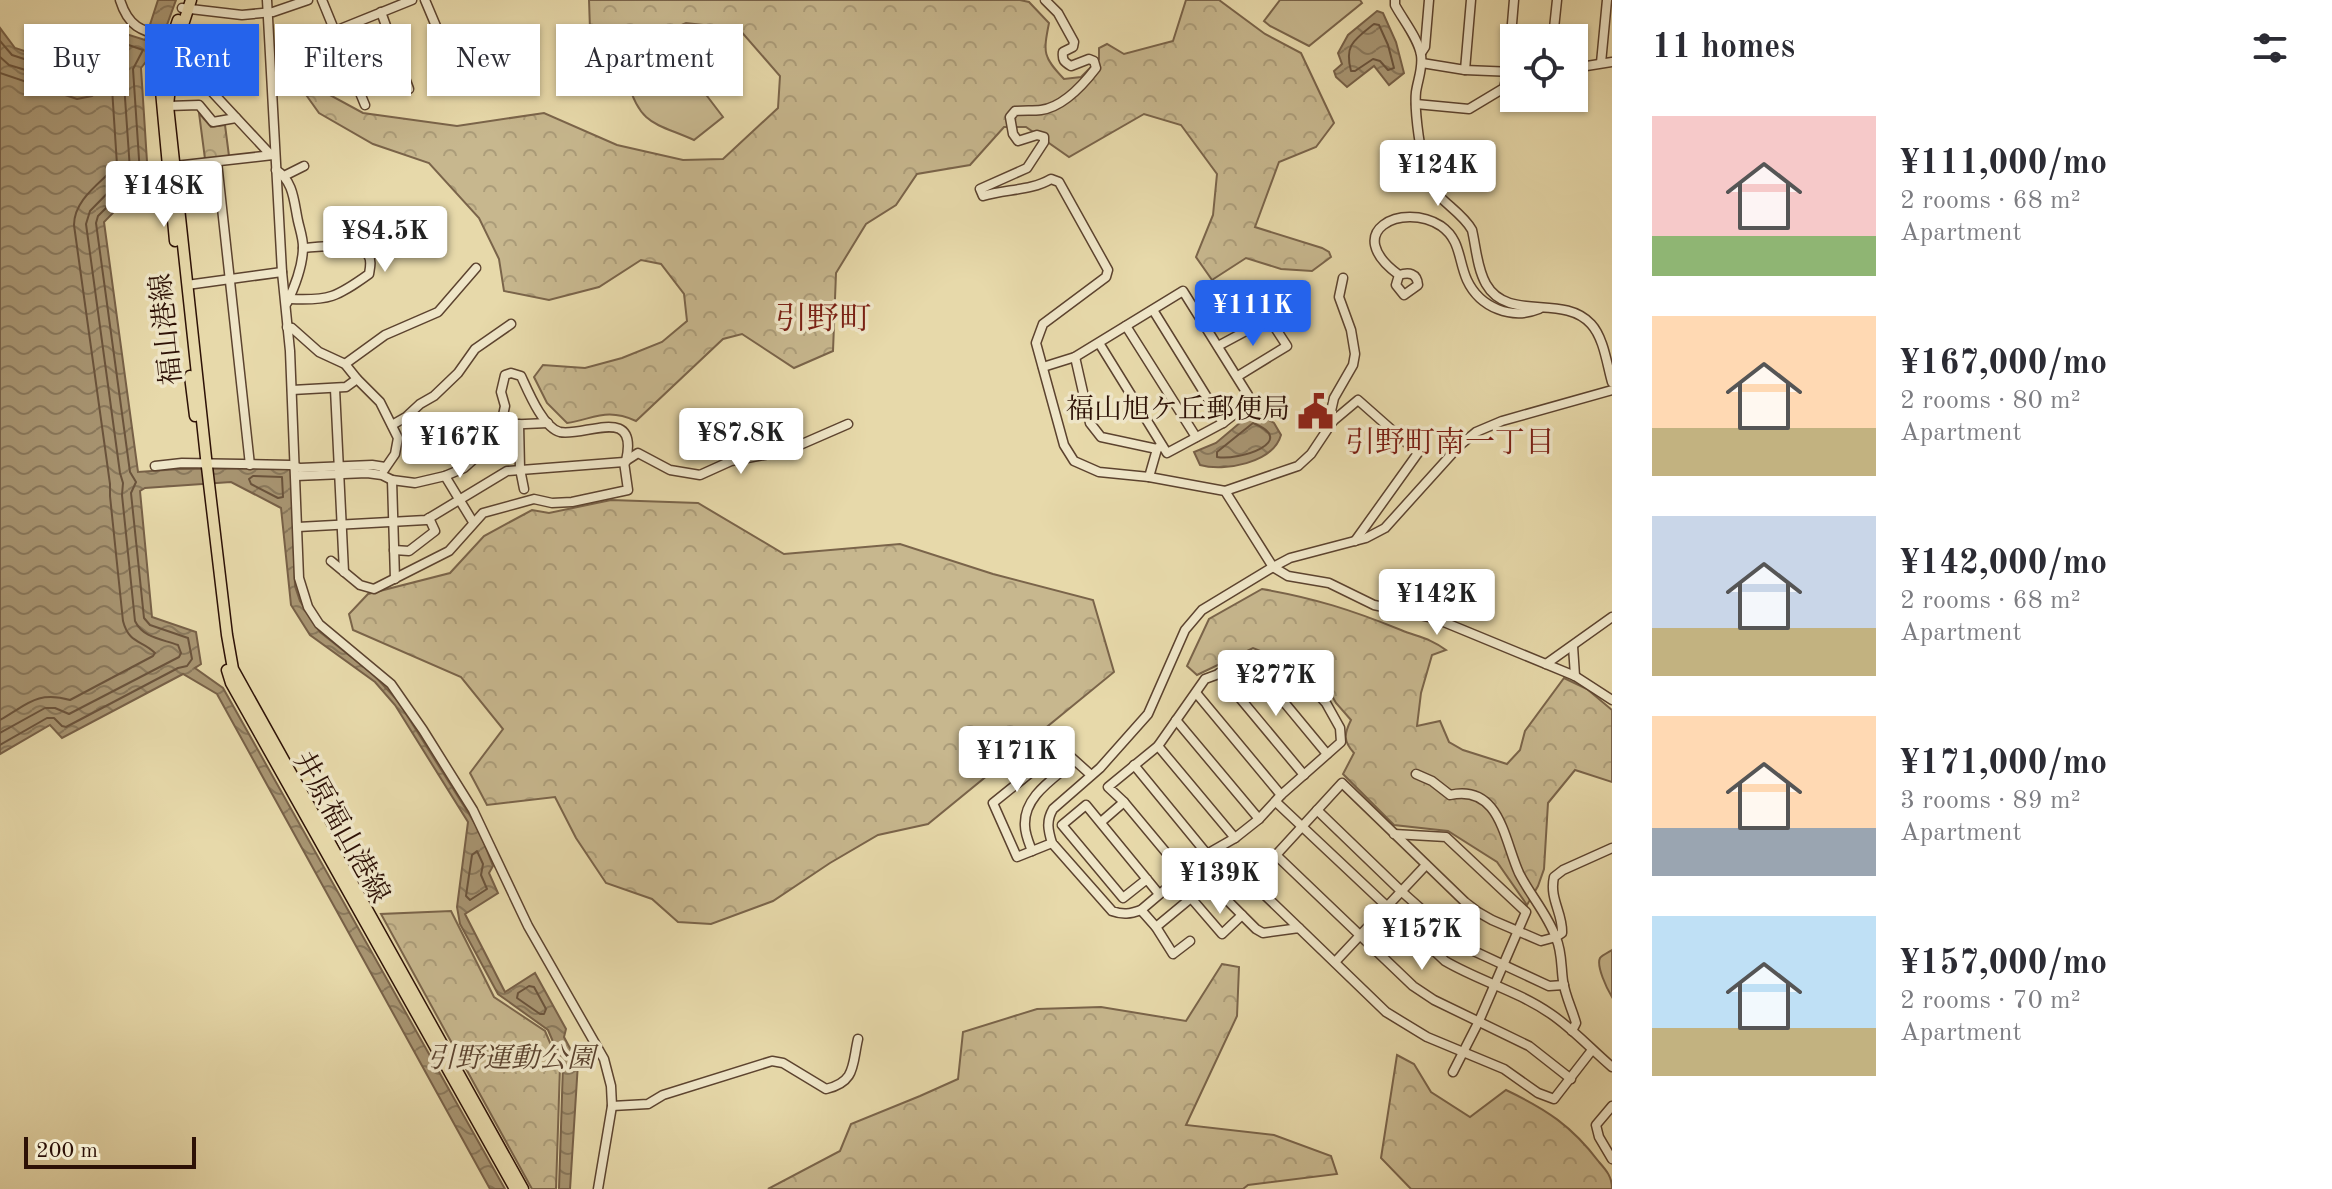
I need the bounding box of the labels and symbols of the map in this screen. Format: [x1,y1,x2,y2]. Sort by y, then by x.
pin: ¥124K [1382,140,1494,208]
pin: ¥148K [108,161,220,229]
pin: ¥84.5K [320,206,450,274]
street label: 福山港線 [145,272,188,386]
pin: ¥111K [1197,280,1309,348]
district label: 引野町 [775,302,871,337]
public building icon: 福山旭ケ丘郵便局 [1297,392,1335,430]
place label: 福山旭ケ丘郵便局 [1066,394,1290,425]
pin: ¥87.8K [676,408,806,476]
pin: ¥167K [404,412,516,480]
district label: 引野町南一丁目 [1345,426,1555,459]
pin: ¥142K [1381,569,1493,637]
pin: ¥277K [1220,650,1332,718]
pin: ¥171K [961,726,1073,794]
street label: 井原福山港線 [287,746,396,908]
pin: ¥139K [1164,848,1276,916]
pin: ¥157K [1366,904,1478,972]
park label: 引野運動公園 [427,1043,599,1074]
scale bar [24,1133,196,1169]

